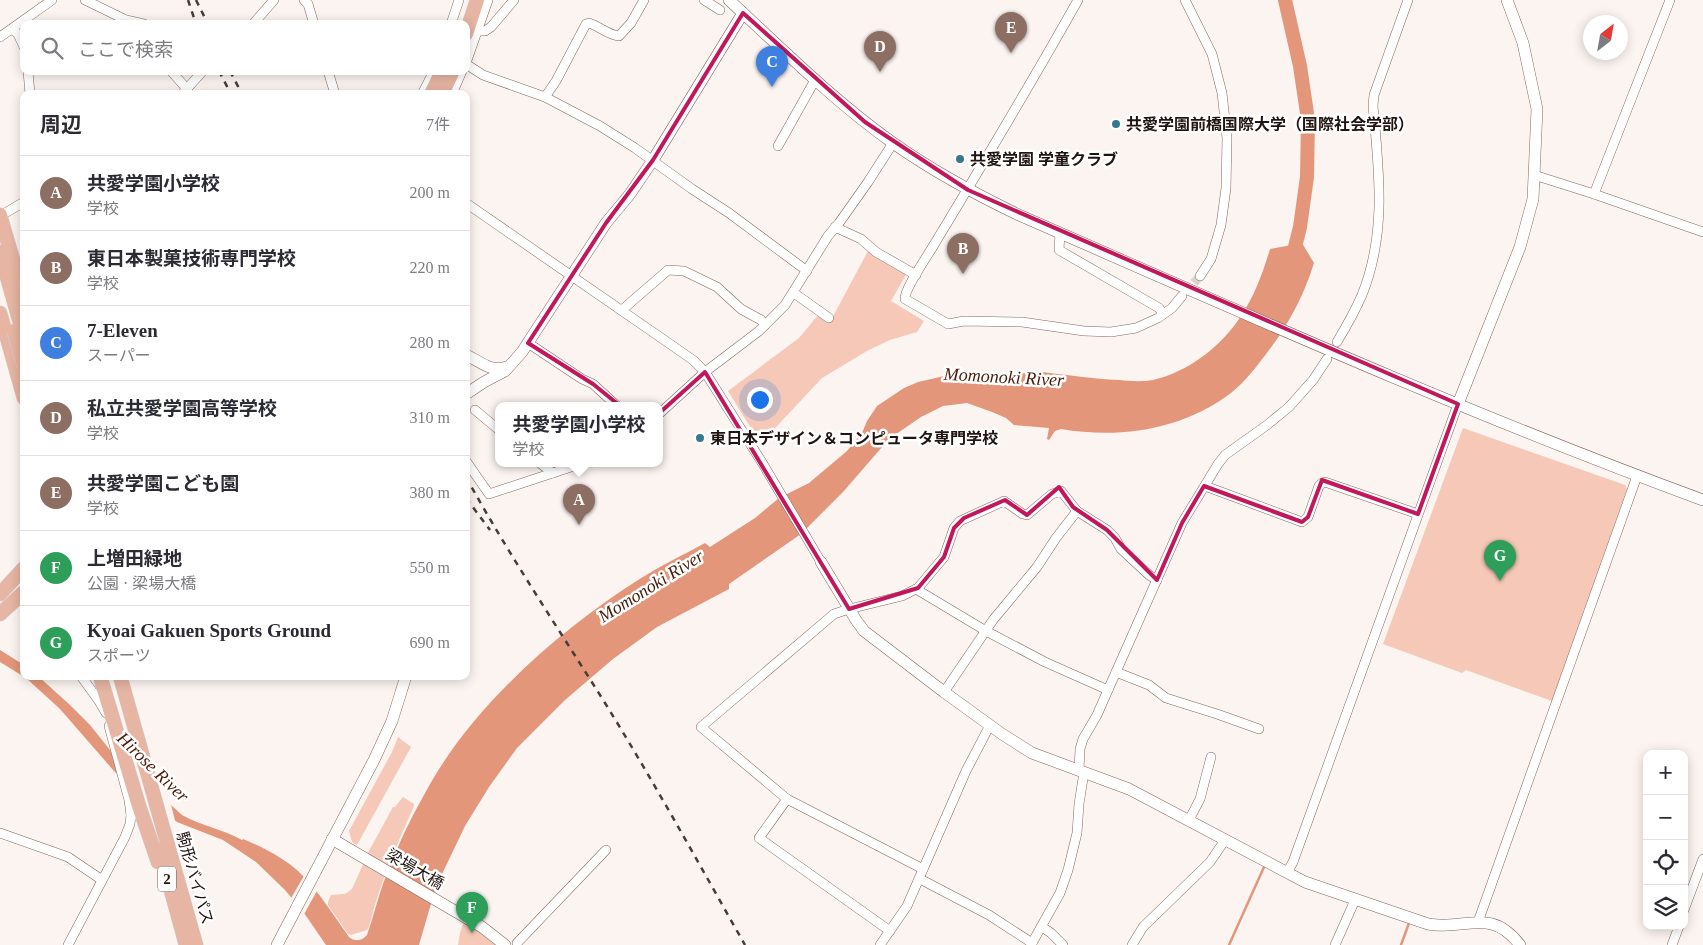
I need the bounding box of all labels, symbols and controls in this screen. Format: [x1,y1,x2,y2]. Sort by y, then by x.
pin: E [995,12,1027,53]
north arrow [1583,15,1628,60]
search box [20,20,470,75]
pin: D [864,31,896,72]
icon: search [38,34,66,62]
text: ここで検索 [78,39,173,60]
pin: C [756,46,788,87]
text: 周辺 [40,113,82,137]
place label: 共愛学園前橋国際大学（国際社会学部） [1126,115,1414,133]
text: 7件 [426,116,450,133]
marker: 共愛学園前橋国際大学（国際社会学部） [1110,118,1122,130]
place label: 共愛学園 学童クラブ [970,151,1118,168]
marker: 共愛学園 学童クラブ [954,153,966,165]
text: 共愛学園小学校 [87,173,220,194]
text: A [50,184,62,201]
text: 200 m [410,184,450,201]
text: 学校 [87,200,119,217]
pin: B [947,233,979,274]
text: 東日本製菓技術専門学校 [87,248,296,269]
text: B [51,259,61,276]
text: 220 m [410,259,450,276]
text: 学校 [87,275,119,292]
text: 7-Eleven [87,320,158,341]
text: C [50,334,62,351]
text: 280 m [410,334,450,351]
text: スーパー [87,347,151,364]
water label: Momonoki River [942,364,1066,390]
your location [747,387,773,413]
text: 私立共愛学園高等学校 [87,398,277,419]
popup [495,402,663,467]
text: D [50,409,62,426]
text: 310 m [410,409,450,426]
text: 共愛学園小学校 [512,414,646,435]
text: 学校 [87,425,119,442]
place label: 東日本デザイン＆コンピュータ専門学校 [710,430,998,447]
marker: 東日本デザイン＆コンピュータ専門学校 [694,432,706,444]
text: 学校 [512,441,545,458]
text: 共愛学園こども園 [87,473,239,494]
text: E [51,484,61,501]
text: 380 m [410,484,450,501]
pin: A [563,484,595,525]
text: 学校 [87,500,119,517]
pin: G [1484,540,1516,581]
water label: Momonoki River [594,545,708,627]
text: 上増田緑地 [87,548,182,569]
text: F [51,559,61,576]
text: 550 m [410,559,450,576]
text: 公園 · 梁場大橋 [87,575,196,592]
text: Kyoai Gakuen Sports Ground [87,620,331,641]
text: G [50,634,62,651]
text: 690 m [410,634,450,651]
text: スポーツ [87,647,151,664]
water label: Hirose River [112,727,194,807]
map controls [1643,750,1688,930]
button: + [1643,750,1688,795]
button: − [1643,795,1688,840]
street label: 駒形バイパス [174,830,216,926]
button: locate [1643,840,1688,885]
street label: 梁場大橋 [383,846,447,892]
road number: 2 [158,866,176,892]
button: layers [1643,885,1688,930]
pin: F [456,892,488,933]

